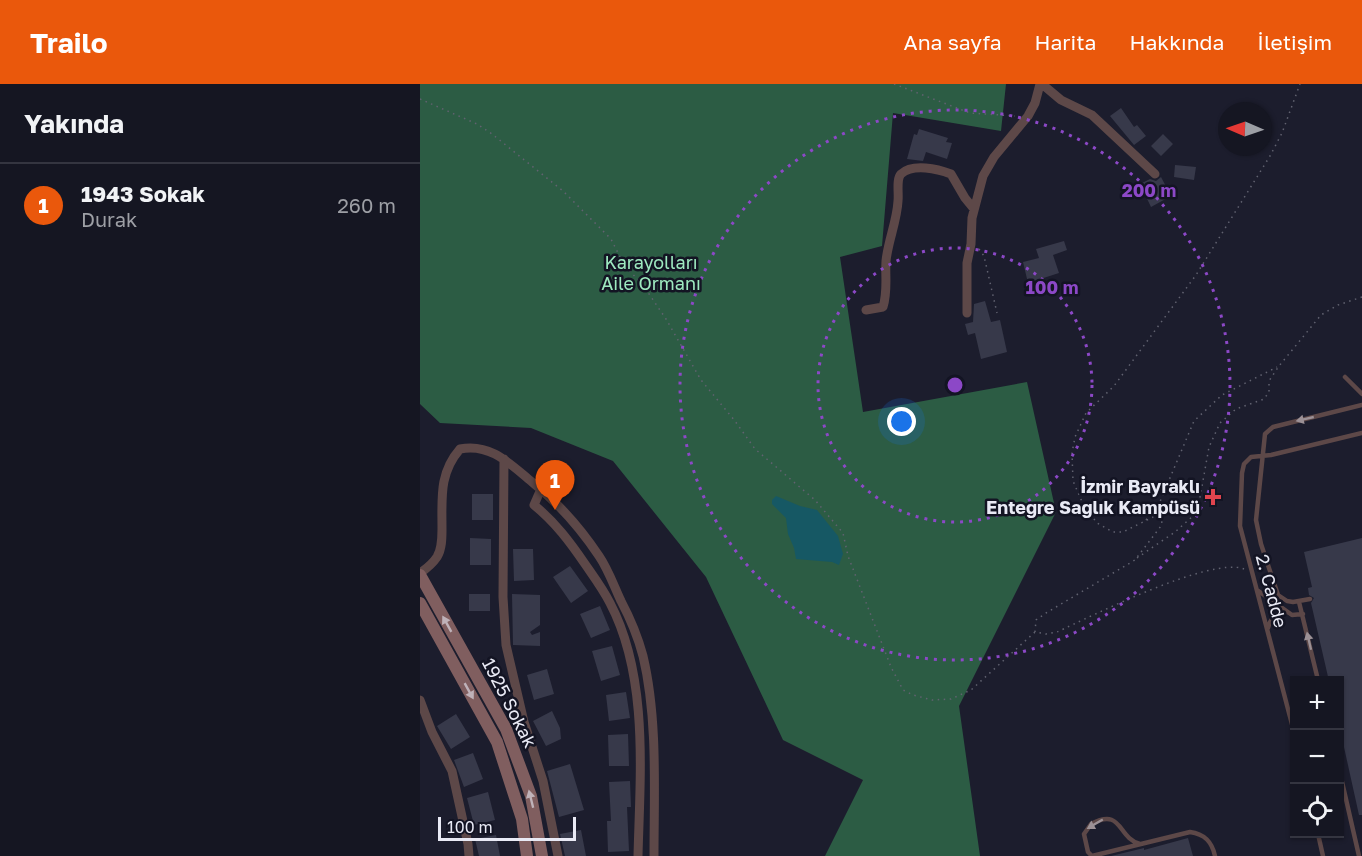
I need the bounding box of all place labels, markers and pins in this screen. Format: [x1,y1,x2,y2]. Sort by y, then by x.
centre of rings [945,375,965,395]
pin: 1 [536,460,574,510]
place label: İzmir Bayraklı Entegre Sağlık Kampüsü [986,475,1200,518]
marker: İzmir Bayraklı Entegre Sağlık Kampüsü [1204,488,1222,506]

